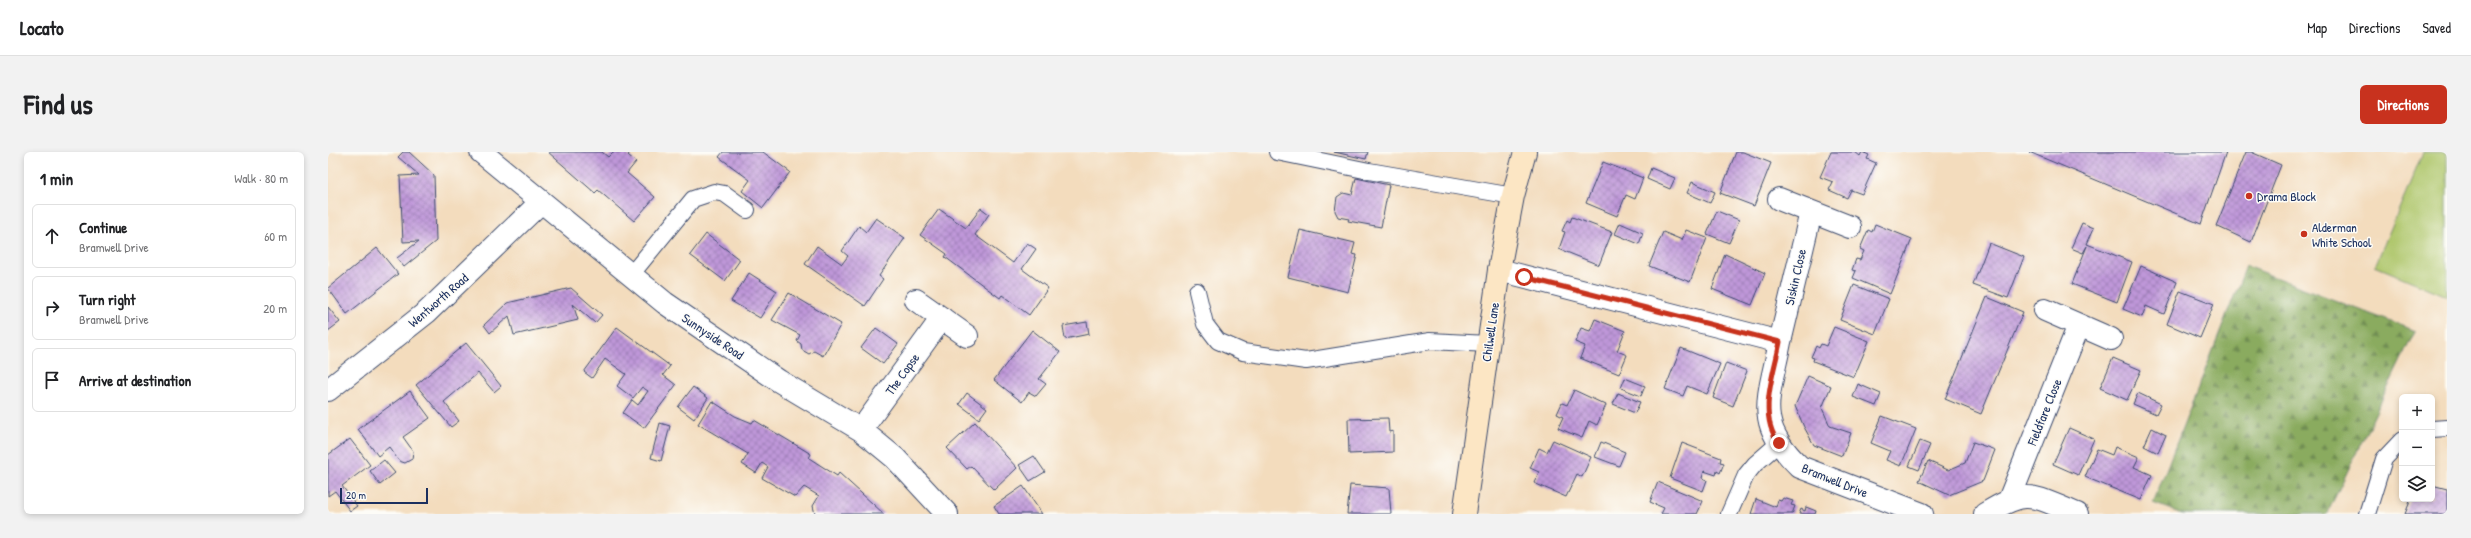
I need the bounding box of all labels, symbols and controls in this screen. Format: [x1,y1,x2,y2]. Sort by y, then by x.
text: Locato [20,15,64,41]
text: Map [2307,18,2327,37]
text: Directions [2349,18,2400,37]
text: Saved [2422,18,2451,37]
text: Find us [24,85,93,123]
button: Directions [2360,85,2447,124]
text: 1 min [40,167,73,190]
text: Walk · 80 m [234,169,288,187]
place label: Drama Block [2257,187,2317,205]
marker: Drama Block [2244,191,2254,201]
text: Continue [79,217,127,238]
place label: Alderman White School [2312,218,2372,251]
icon: ahead [41,225,63,247]
text: 60 m [264,227,287,245]
marker: Alderman White School [2299,229,2309,239]
text: Bramwell Drive [79,238,149,256]
street label: Siskin Close [1780,247,1810,307]
route start [1515,268,1533,286]
street label: Wentworth Road [404,269,472,331]
text: Turn right [79,289,135,310]
icon: right [41,297,63,319]
text: 20 m [263,299,287,317]
street label: Chilwell Lane [1477,301,1503,363]
street label: Sunnyside Road [679,309,747,363]
text: Bramwell Drive [79,310,149,328]
street label: The Copse [881,349,923,399]
icon: arrive [41,369,63,391]
text: Arrive at destination [79,370,191,391]
street label: Fieldfare Close [2022,376,2066,449]
map controls [2399,394,2435,502]
button: + [2399,394,2435,430]
button: − [2399,430,2435,466]
route end [1770,434,1788,452]
street label: Bramwell Drive [1799,459,1871,501]
button: layers [2399,466,2435,502]
scale bar [340,486,428,505]
text: 20 m [346,488,366,502]

